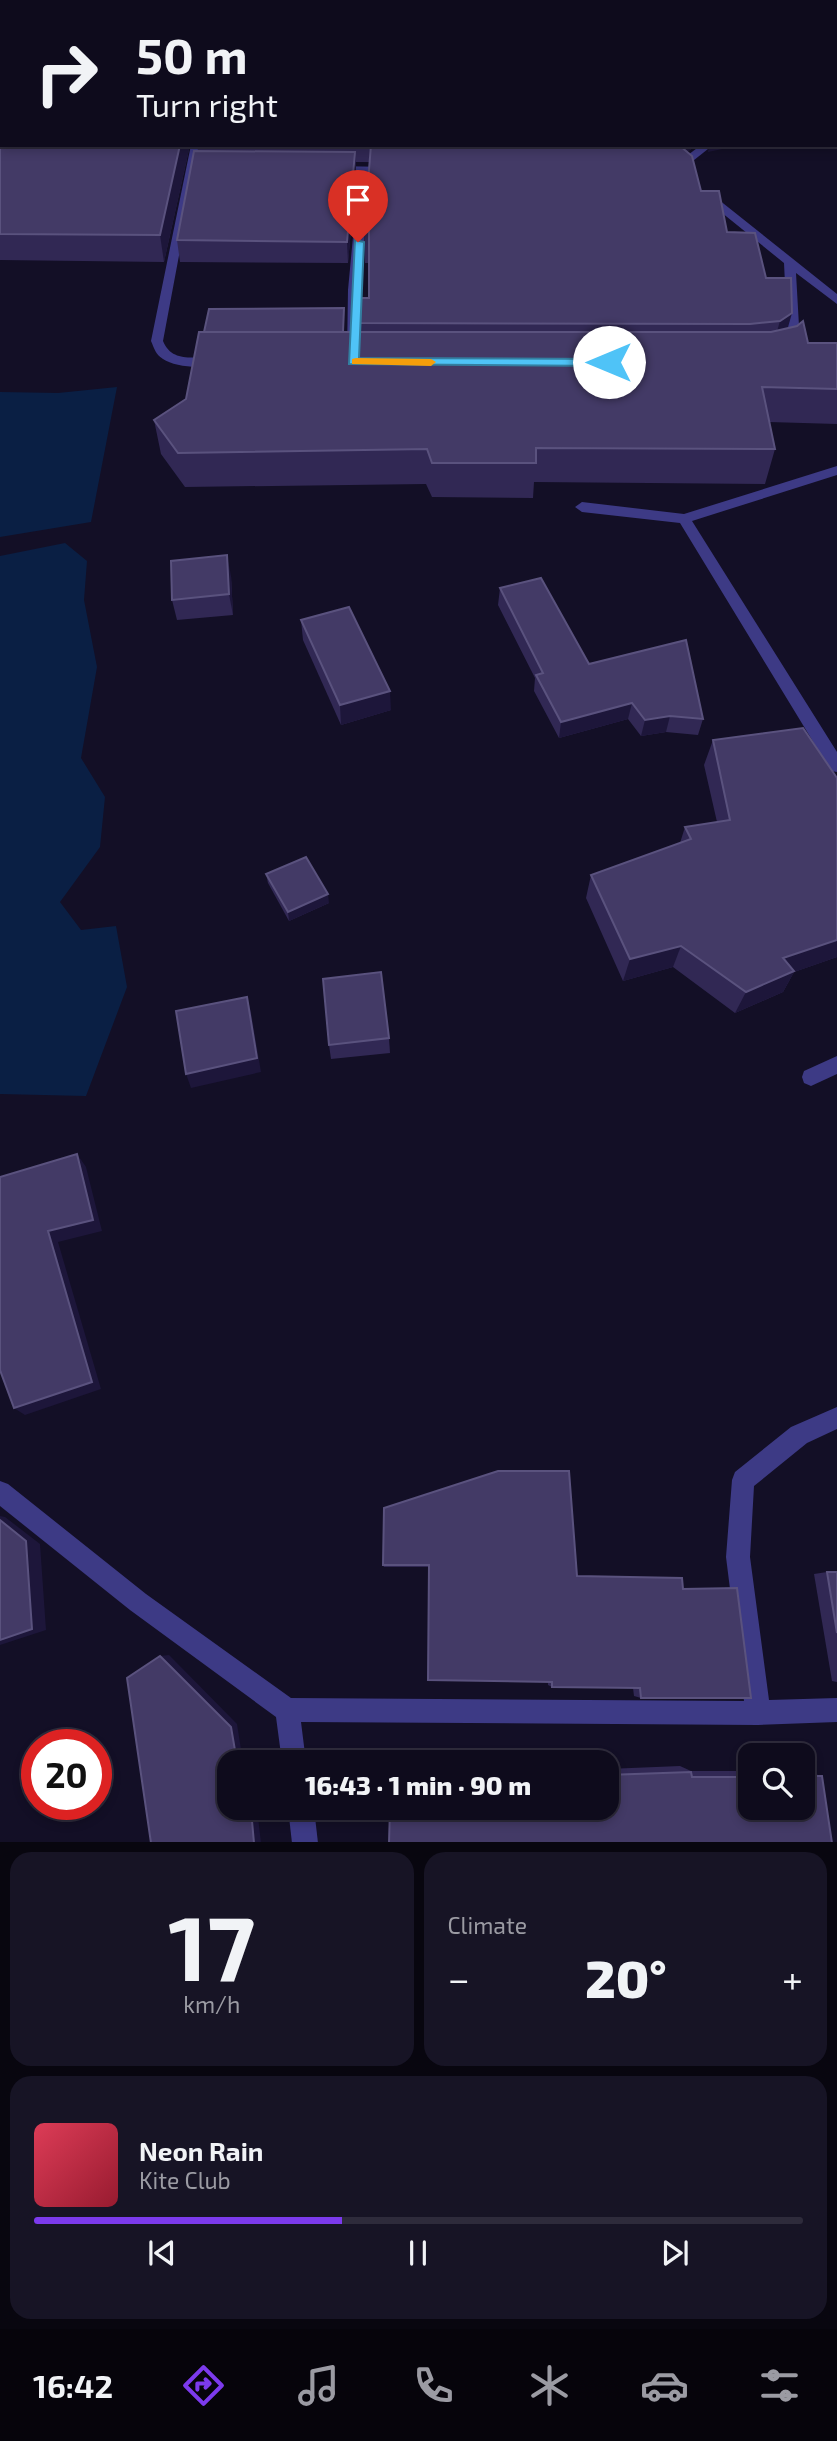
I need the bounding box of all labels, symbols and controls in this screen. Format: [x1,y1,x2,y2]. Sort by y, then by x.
text: 50 m [136,25,248,84]
icon: right [21,28,112,119]
text: Turn right [136,85,278,123]
pin [328,170,388,242]
icon: arrive [339,181,377,219]
position arrow [572,325,646,399]
speed limit sign: 20 [21,1729,112,1820]
map controls [738,1743,815,1820]
button: search [738,1743,815,1820]
text: 16:43 · 1 min · 90 m [305,1769,531,1800]
text: 17 [168,1890,255,1999]
text: Climate [448,1911,527,1939]
text: 20° [585,1946,667,2008]
text: − [448,1955,470,2001]
text: + [782,1955,803,2001]
text: km/h [183,1990,240,2018]
text: Neon Rain [139,2135,263,2166]
text: Kite Club [139,2166,231,2194]
icon: previous [143,2234,181,2272]
icon: pause [399,2234,437,2272]
icon: next [656,2234,694,2272]
icon: directions [179,2361,228,2410]
icon: music [294,2361,343,2410]
icon: phone [409,2361,458,2410]
icon: climate [525,2361,574,2410]
icon: car [640,2361,689,2410]
icon: filters [755,2361,804,2410]
text: 16:42 [33,2366,113,2404]

